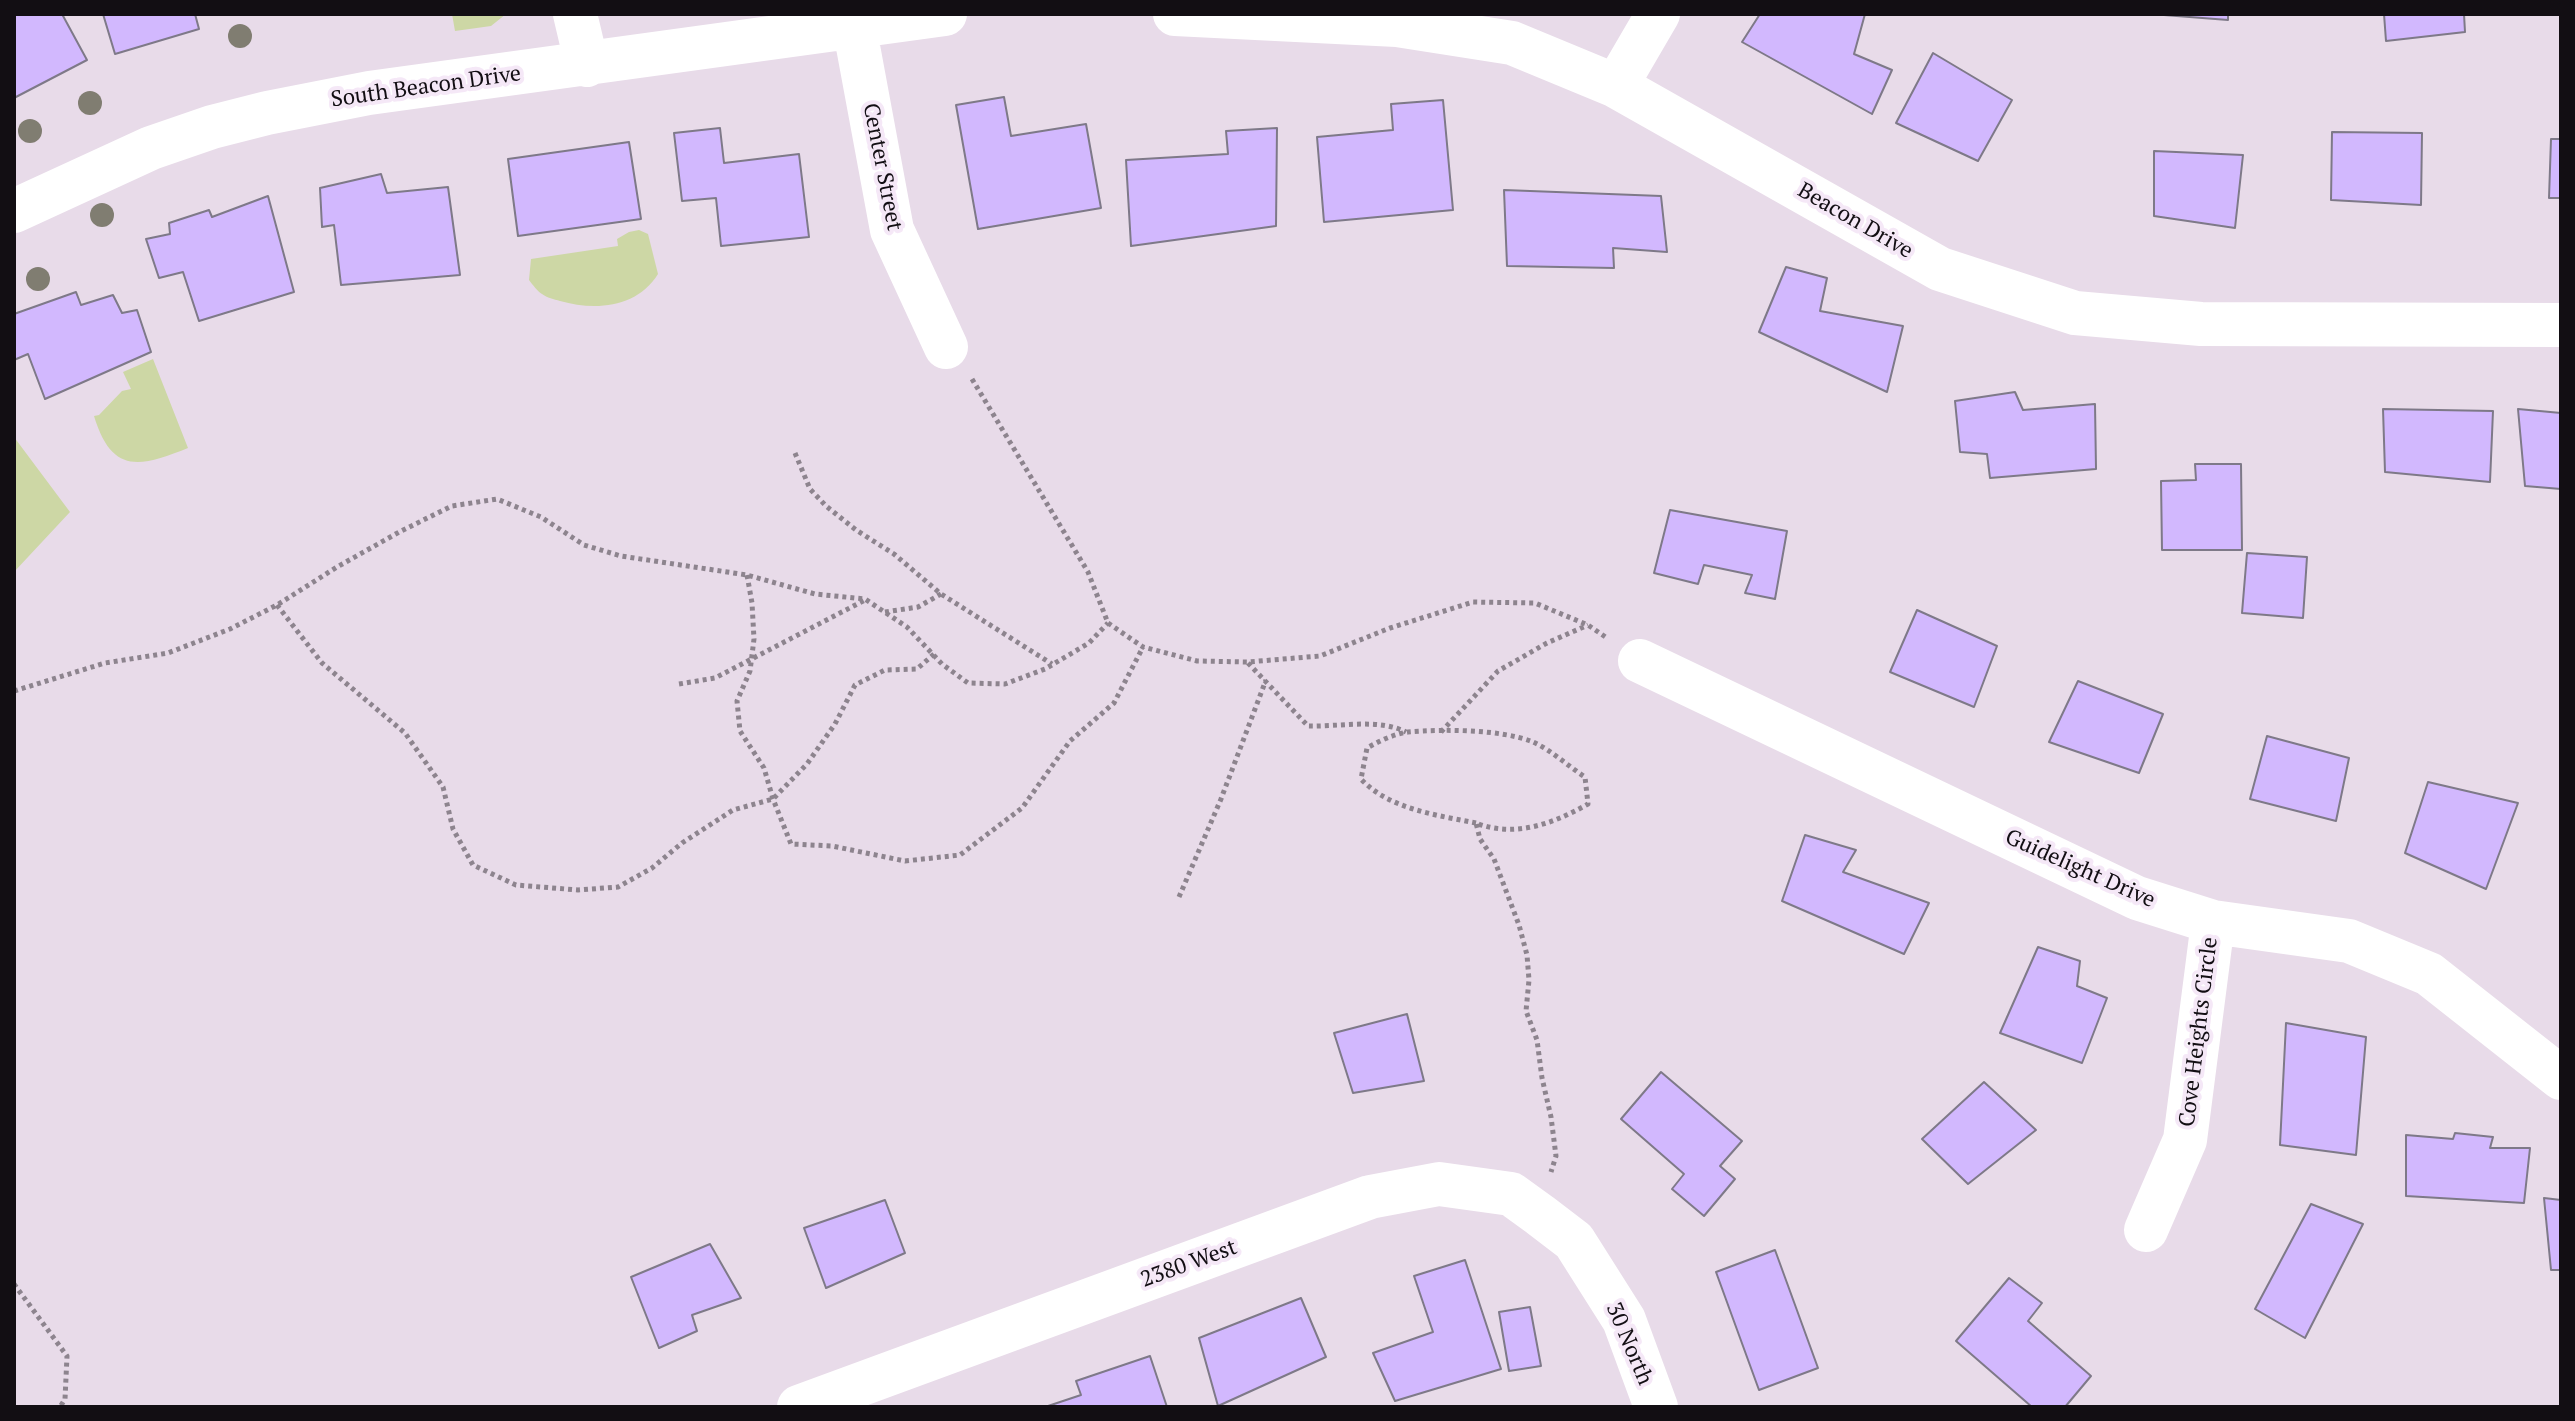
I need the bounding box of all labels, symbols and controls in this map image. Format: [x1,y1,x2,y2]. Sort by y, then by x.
street label: South Beacon Drive [329,61,523,113]
street label: Center Street [857,101,907,233]
street label: Beacon Drive [1793,177,1917,265]
street label: Guidelight Drive [2001,824,2159,914]
street label: Cove Heights Circle [2174,936,2224,1128]
street label: 2380 West [1137,1234,1241,1294]
street label: 30 North [1600,1299,1658,1389]

